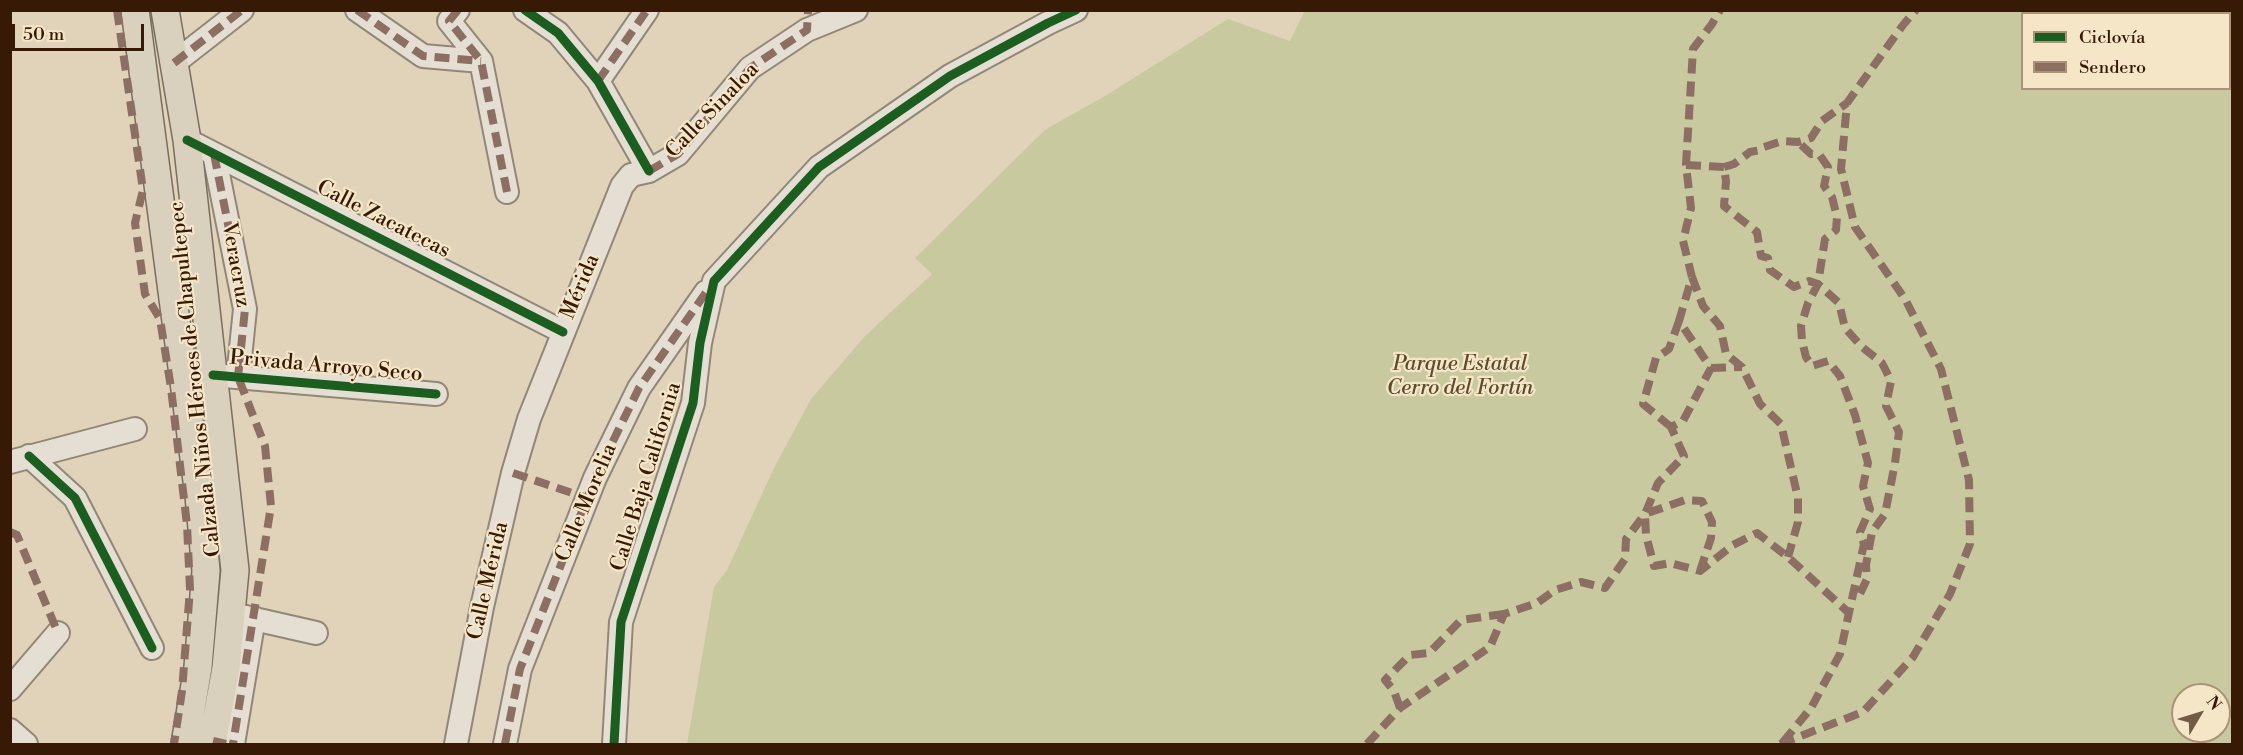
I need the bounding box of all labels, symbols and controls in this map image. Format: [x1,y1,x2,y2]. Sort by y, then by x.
scale bar [15,12,147,50]
legend [2021,12,2231,90]
text: 50 m [23,23,64,46]
text: Ciclovía [2079,26,2145,49]
text: Sendero [2079,56,2146,79]
street label: Calle Sinaloa [661,58,765,164]
street label: Calle Zacatecas [312,176,454,264]
street label: Calzada Niños Héroes de Chapultepec [165,200,227,558]
street label: Veracruz [215,221,255,309]
street label: Mérida [556,251,606,323]
street label: Privada Arroyo Seco [228,346,424,388]
park label: Parque Estatal Cerro del Fortín [1387,352,1533,402]
street label: Calle Baja California [606,380,688,574]
street label: Calle Morelia [551,440,623,566]
street label: Calle Mérida [463,519,515,643]
north arrow [2171,683,2231,743]
text: N [2202,692,2225,714]

